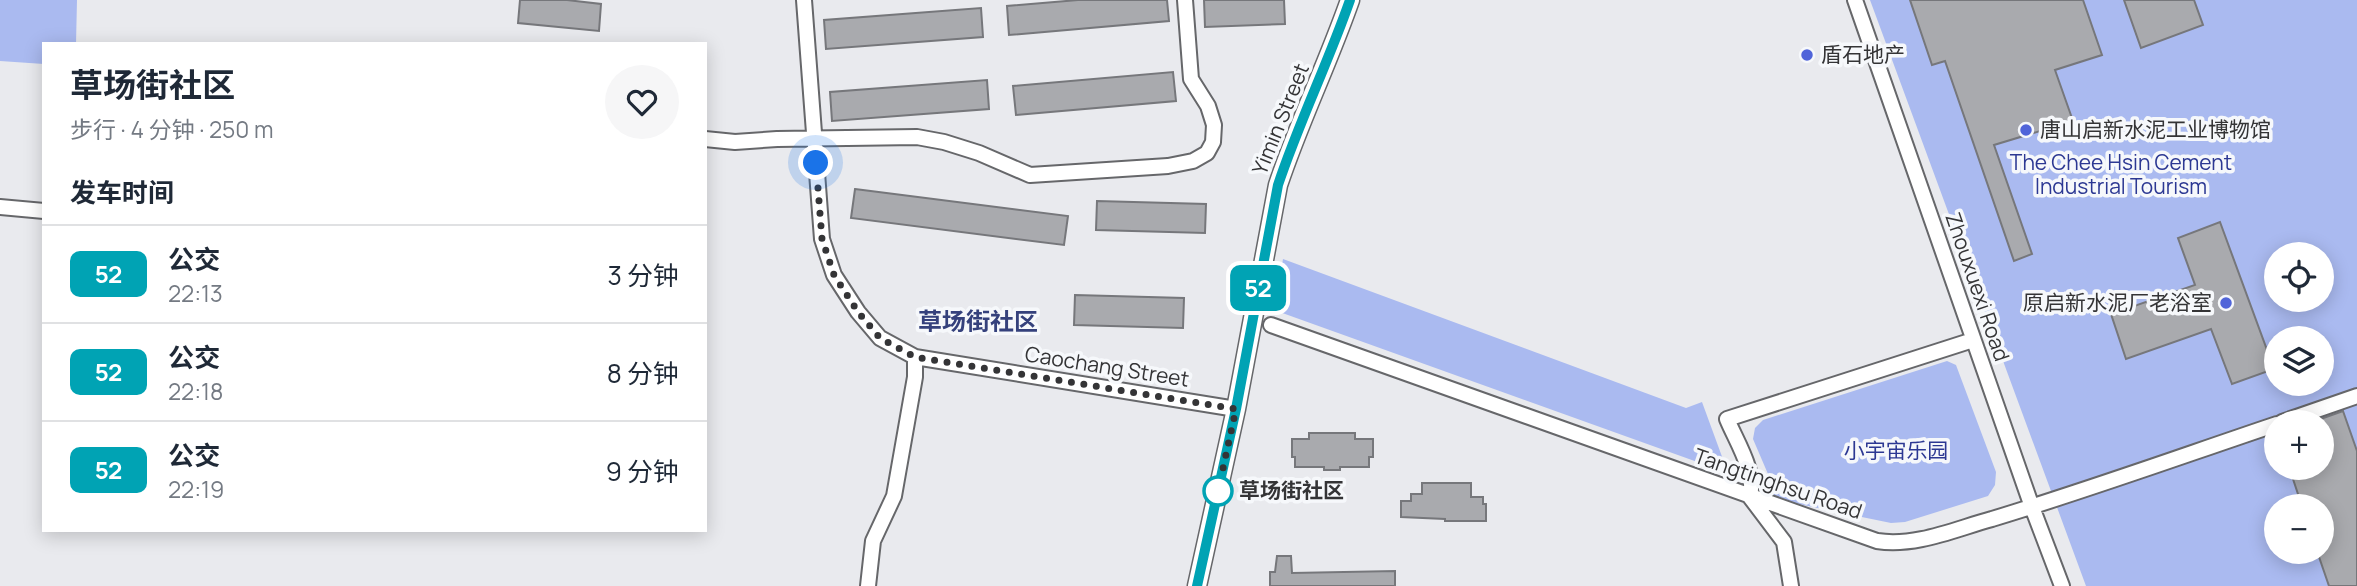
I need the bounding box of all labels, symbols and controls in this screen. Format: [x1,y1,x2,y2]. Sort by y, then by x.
place label: 盾石地产 [1821,40,1905,68]
marker: 盾石地产 [1799,47,1815,63]
street label: Yimin Street [1245,59,1315,178]
text: 草场街社区 [70,62,235,107]
button: heart [605,65,679,139]
text: 步行 · 4 分钟 · 250 m [70,113,274,145]
place label: 唐山启新水泥工业博物馆 [2040,115,2271,143]
marker: 唐山启新水泥工业博物馆 [2018,122,2034,138]
your location [798,145,833,180]
park label: The Chee Hsin Cement Industrial Tourism [2010,148,2232,200]
text: 发车时间 [70,174,174,210]
street label: Zhouxuexi Road [1939,209,2017,365]
text: 公交 [168,241,220,277]
map controls [2264,242,2334,564]
button: locate [2264,242,2334,312]
text: 52 [95,257,122,290]
text: 3 分钟 [607,257,679,293]
line badge: 52 [1226,265,1290,311]
text: 52 [1244,271,1272,304]
text: 22:13 [168,277,223,309]
place label: 原启新水泥厂老浴室 [2023,288,2212,316]
marker: 原启新水泥厂老浴室 [2218,295,2234,311]
district label: 草场街社区 [918,304,1038,337]
button: layers [2264,326,2334,396]
text: 公交 [168,339,220,375]
street label: Caochang Street [1023,339,1191,393]
text: 52 [95,355,122,388]
text: 8 分钟 [607,355,679,391]
text: 22:18 [168,375,223,407]
button: + [2264,410,2334,480]
park label: 小宇宙乐园 [1844,436,1949,464]
text: 公交 [168,437,220,473]
street label: Tangtinghsu Road [1691,441,1866,525]
text: 52 [95,453,122,486]
text: 9 分钟 [606,453,679,489]
text: 22:19 [168,473,224,505]
marker: 草场街社区 [1203,476,1233,506]
place label: 草场街社区 [1239,476,1344,504]
button: − [2264,494,2334,564]

